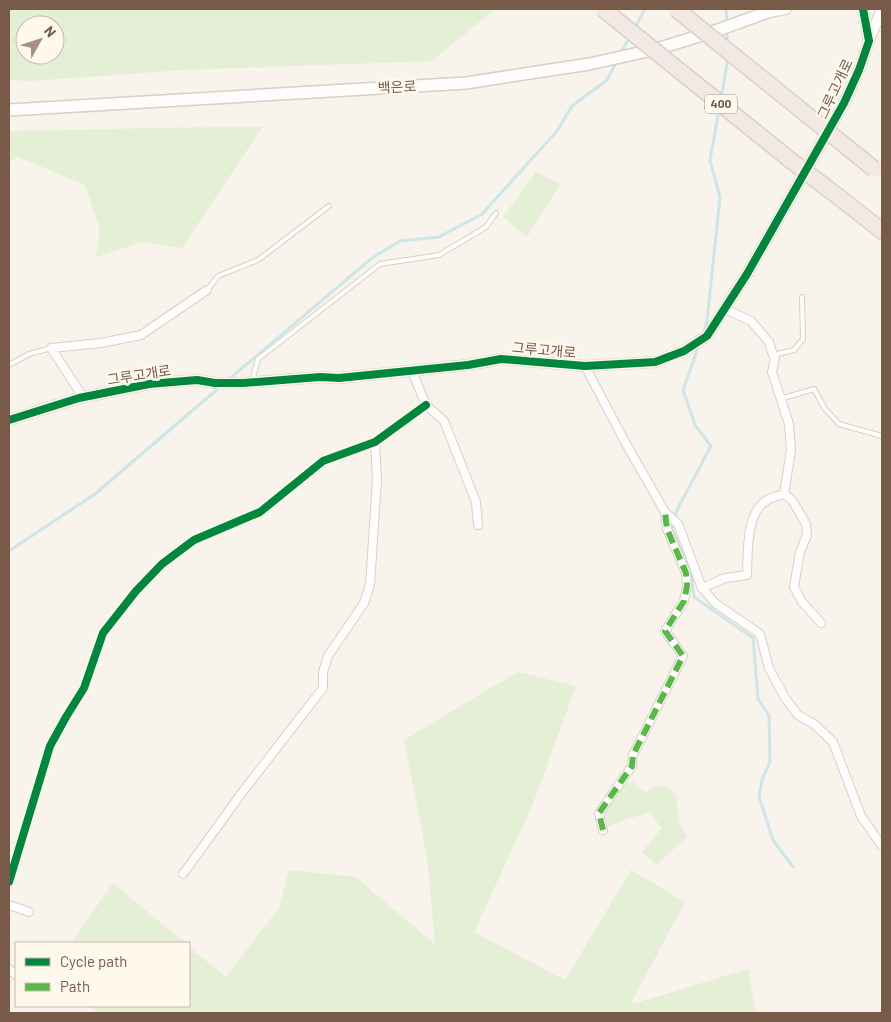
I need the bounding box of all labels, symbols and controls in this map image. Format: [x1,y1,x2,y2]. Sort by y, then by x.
north arrow [15,15,65,65]
text: N [41,22,60,40]
street label: 그루고개로 [813,56,856,122]
street label: 백은로 [377,77,417,96]
road number: 400 [705,95,737,114]
street label: 그루고개로 [511,338,577,361]
street label: 그루고개로 [106,361,172,388]
legend [15,942,190,1007]
text: Cycle path [60,952,127,970]
text: Path [60,977,90,995]

